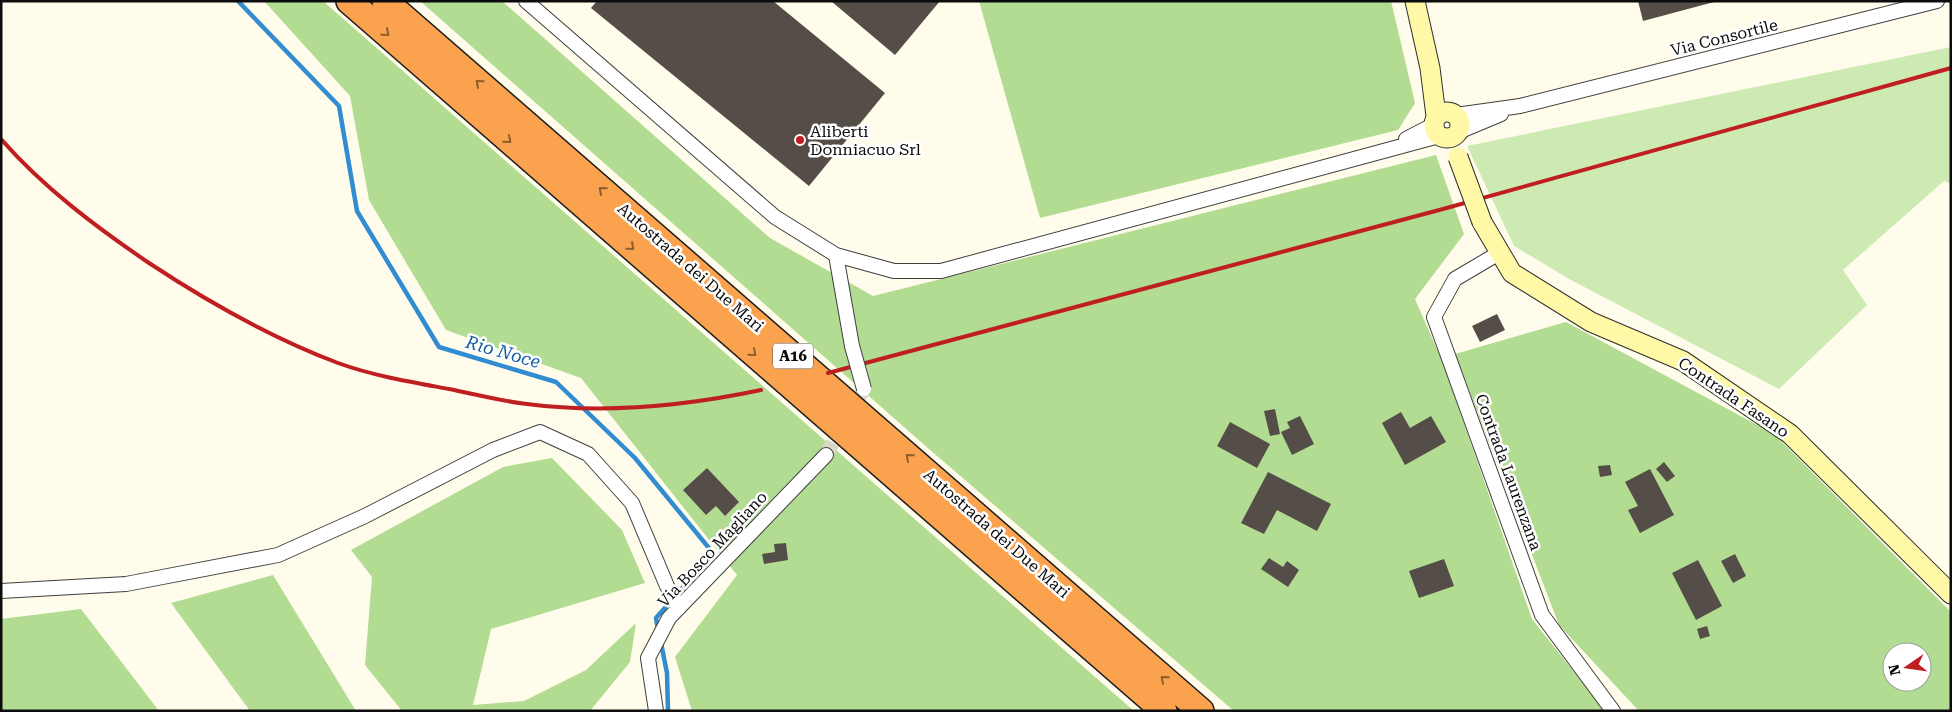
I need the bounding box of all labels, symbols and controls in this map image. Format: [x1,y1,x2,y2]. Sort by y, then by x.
street label: Via Consortile [1669,15,1780,60]
one-way arrow [380,28,389,37]
one-way arrow [476,80,485,89]
place label: Aliberti Donniacuo Srl [810,122,921,159]
one-way arrow [503,134,512,143]
marker: Aliberti Donniacuo Srl [794,134,806,146]
one-way arrow [598,187,607,196]
street label: Autostrada dei Due Mari [614,199,767,336]
one-way arrow [625,241,634,250]
water label: Rio Noce [463,331,543,372]
road number: A16 [773,344,813,368]
one-way arrow [748,348,757,357]
street label: Contrada Fasano [1675,353,1793,442]
street label: Contrada Laurenzana [1471,391,1546,553]
one-way arrow [906,454,915,463]
street label: Autostrada dei Due Mari [920,465,1073,602]
street label: Via Bosco Magliano [654,487,771,611]
north arrow [1882,642,1932,692]
text: N [1885,663,1903,677]
one-way arrow [1161,676,1170,685]

